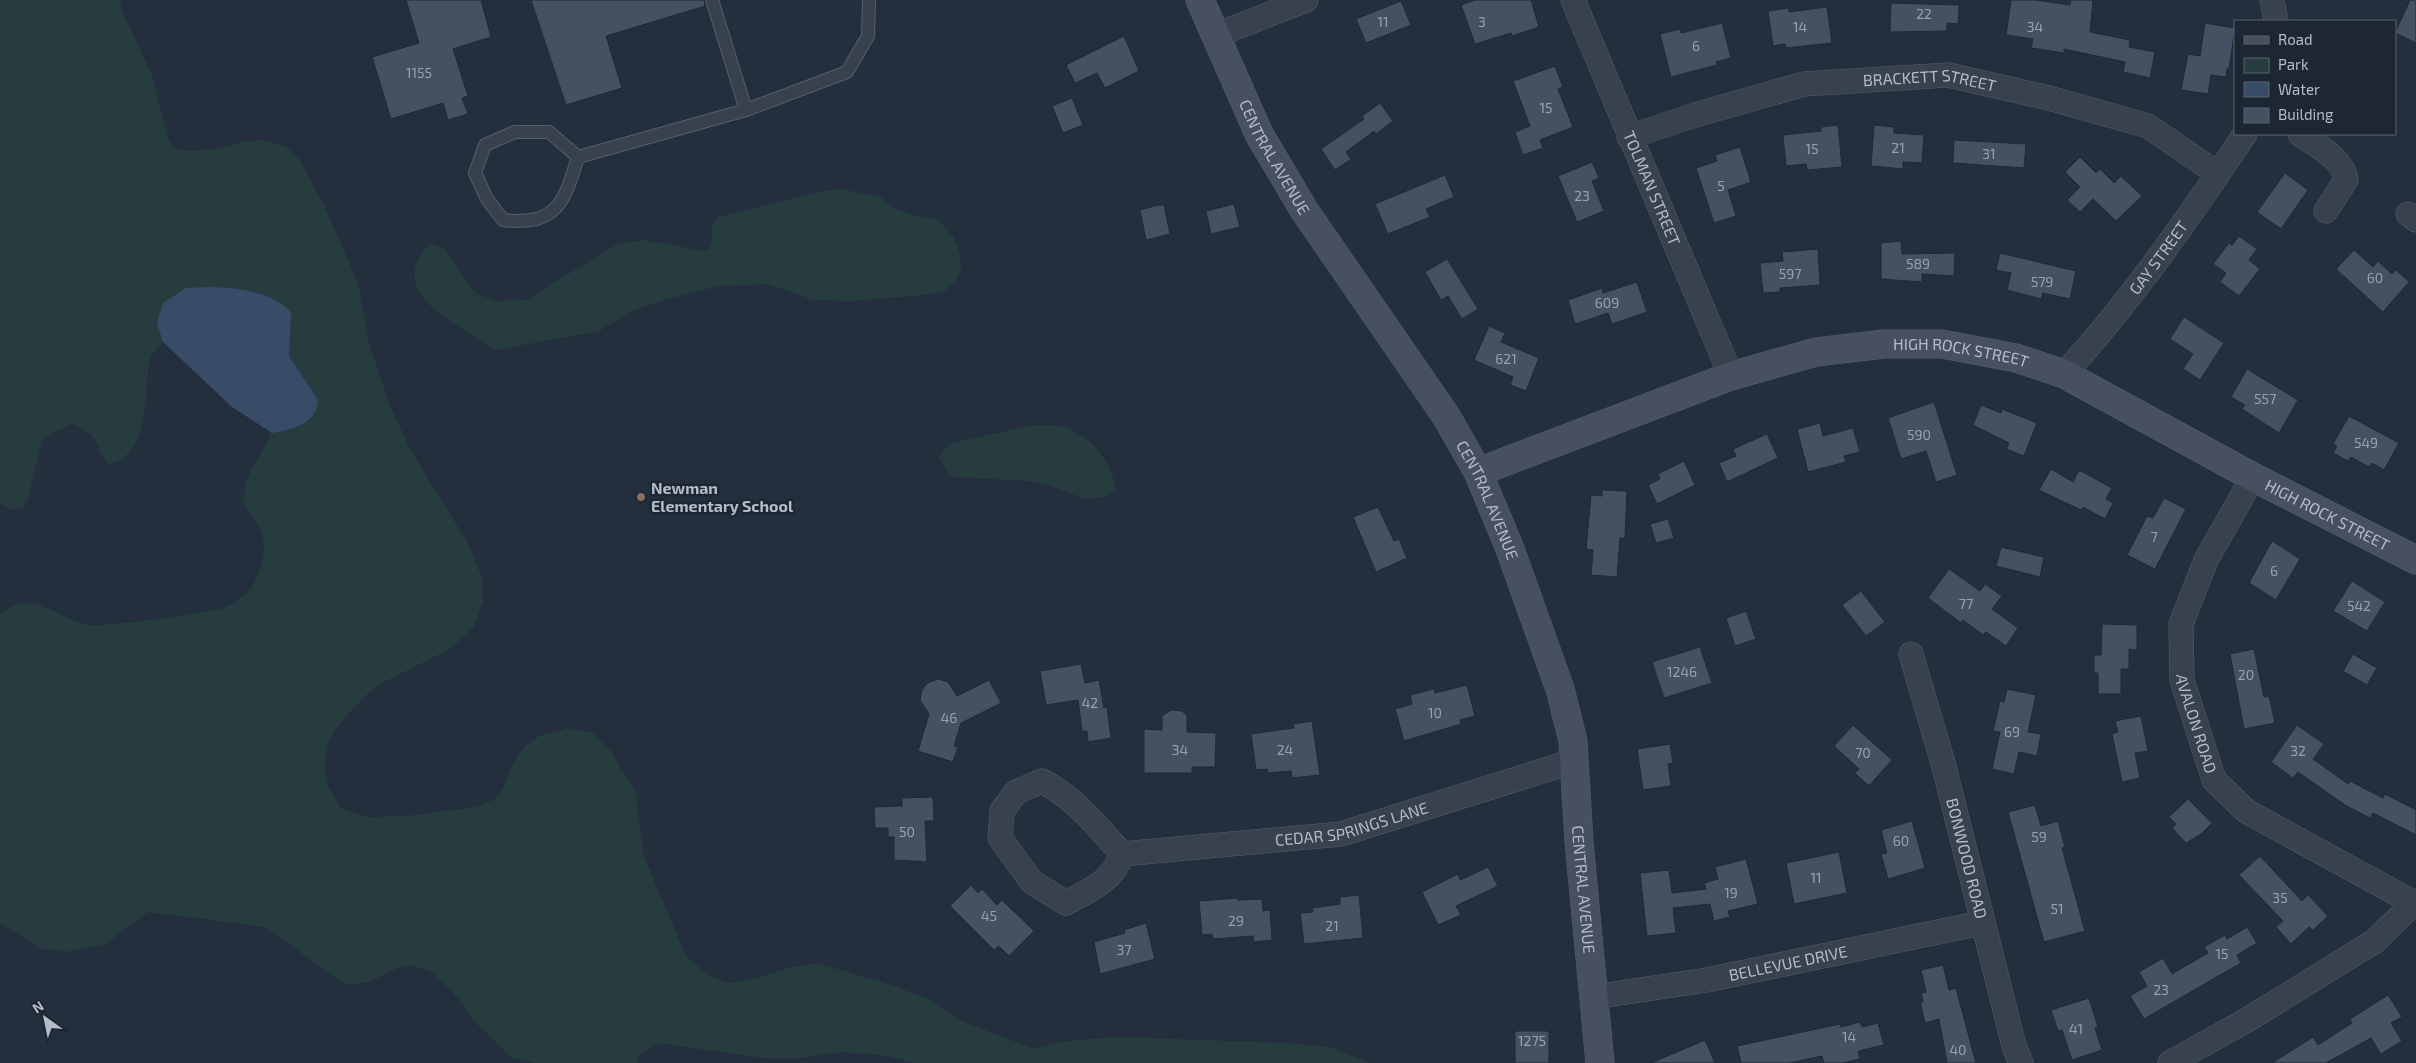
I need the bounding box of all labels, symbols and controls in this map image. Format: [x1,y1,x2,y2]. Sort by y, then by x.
house number: 22 [1916,5,1932,22]
house number: 11 [1377,13,1389,30]
house number: 3 [1478,13,1486,30]
house number: 14 [1793,18,1807,35]
house number: 34 [2027,18,2043,35]
legend [2234,20,2396,135]
text: Road [2278,30,2313,48]
house number: 6 [1692,37,1700,54]
text: Park [2278,55,2309,73]
house number: 1155 [406,64,432,81]
street label: BRACKETT STREET [1862,65,1998,95]
text: Water [2278,80,2320,98]
street label: CENTRAL AVENUE [1236,96,1314,218]
house number: 15 [1539,99,1553,116]
text: Building [2278,105,2334,123]
street label: TOLMAN STREET [1620,128,1685,248]
house number: 21 [1891,139,1905,156]
house number: 15 [1805,140,1819,157]
house number: 31 [1982,145,1996,162]
house number: 5 [1717,177,1725,194]
house number: 23 [1574,187,1590,204]
street label: GAY STREET [2125,217,2191,298]
house number: 589 [1906,255,1930,272]
house number: 597 [1779,265,1801,282]
house number: 60 [2367,269,2383,286]
house number: 579 [2031,273,2053,290]
house number: 609 [1595,294,1619,311]
street label: HIGH ROCK STREET [1893,334,2031,371]
house number: 621 [1495,350,1517,367]
house number: 557 [2254,390,2276,407]
house number: 590 [1907,426,1931,443]
house number: 549 [2354,434,2378,451]
street label: CENTRAL AVENUE [1453,437,1523,562]
street label: HIGH ROCK STREET [2262,475,2393,554]
place label: Newman Elementary School [651,478,794,516]
marker: Newman Elementary School [635,491,647,503]
house number: 7 [2150,528,2158,545]
house number: 6 [2270,562,2278,579]
house number: 77 [1959,595,1973,612]
house number: 542 [2347,597,2371,614]
house number: 1246 [1667,663,1697,680]
house number: 20 [2238,666,2254,683]
street label: AVALON ROAD [2173,674,2221,776]
house number: 42 [1082,694,1098,711]
house number: 10 [1428,704,1442,721]
house number: 46 [941,709,957,726]
house number: 69 [2004,723,2020,740]
house number: 34 [1172,741,1188,758]
house number: 24 [1277,741,1293,758]
house number: 32 [2290,742,2306,759]
house number: 70 [1855,744,1871,761]
street label: BONWOOD ROAD [1943,796,1992,921]
street label: CEDAR SPRINGS LANE [1274,797,1430,849]
house number: 50 [899,823,915,840]
street label: CENTRAL AVENUE [1569,825,1600,954]
house number: 59 [2031,828,2047,845]
house number: 60 [1893,832,1909,849]
house number: 11 [1810,869,1822,886]
house number: 19 [1724,884,1738,901]
house number: 35 [2272,889,2288,906]
house number: 51 [2050,900,2064,917]
house number: 45 [981,907,997,924]
house number: 29 [1228,912,1244,929]
house number: 21 [1325,917,1339,934]
house number: 37 [1117,941,1131,958]
street label: BELLEVUE DRIVE [1727,941,1849,984]
house number: 15 [2215,945,2229,962]
house number: 23 [2153,981,2169,998]
north arrow [20,993,70,1043]
text: N [29,997,47,1017]
house number: 41 [2069,1020,2083,1037]
house number: 14 [1842,1028,1856,1045]
house number: 1275 [1518,1032,1546,1049]
house number: 40 [1949,1041,1967,1058]

